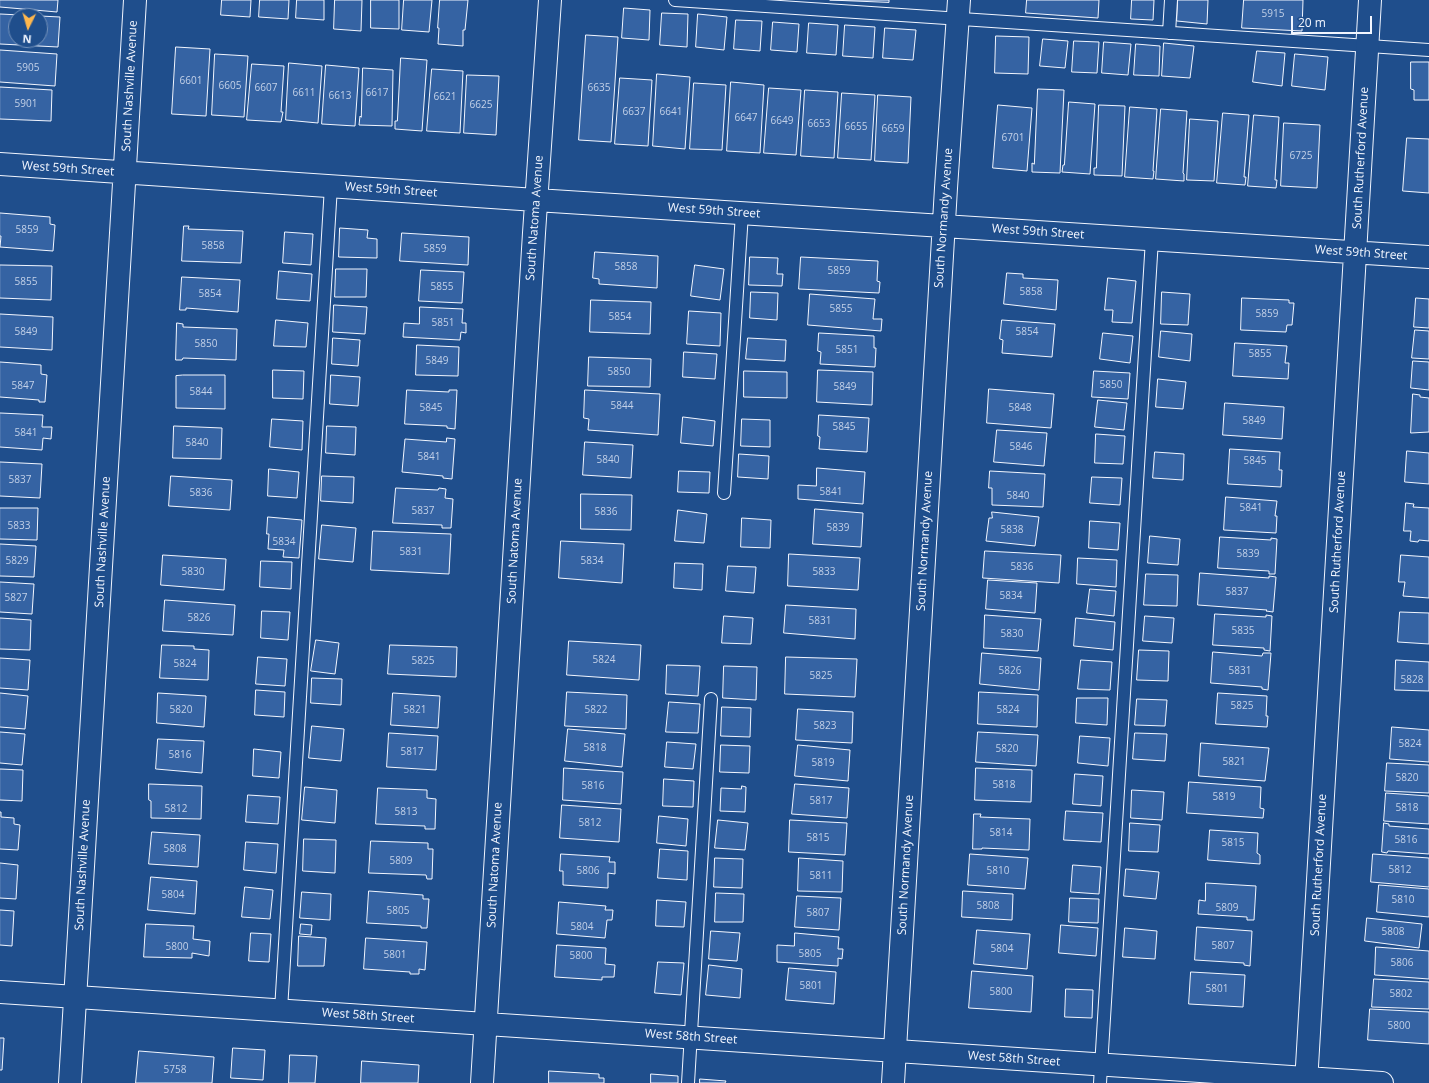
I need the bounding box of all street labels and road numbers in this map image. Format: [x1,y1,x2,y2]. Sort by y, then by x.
street label: South Nashville Avenue [119,20,141,152]
street label: South Rutherford Avenue [1350,87,1372,229]
street label: South Normandy Avenue [932,147,956,289]
street label: South Natoma Avenue [523,155,547,281]
street label: West 59th Street [21,159,115,179]
street label: West 59th Street [344,180,438,200]
street label: West 59th Street [667,201,761,221]
street label: West 59th Street [991,222,1085,242]
street label: West 59th Street [1314,243,1408,263]
street label: South Normandy Avenue [914,470,936,612]
street label: South Rutherford Avenue [1327,471,1349,613]
street label: South Nashville Avenue [92,476,114,608]
street label: South Natoma Avenue [505,478,525,604]
street label: South Normandy Avenue [895,794,917,936]
street label: South Rutherford Avenue [1308,794,1330,936]
street label: South Nashville Avenue [72,799,94,931]
street label: South Natoma Avenue [485,802,505,928]
street label: West 58th Street [321,1006,415,1026]
street label: West 58th Street [644,1027,738,1047]
street label: West 58th Street [967,1049,1061,1069]

